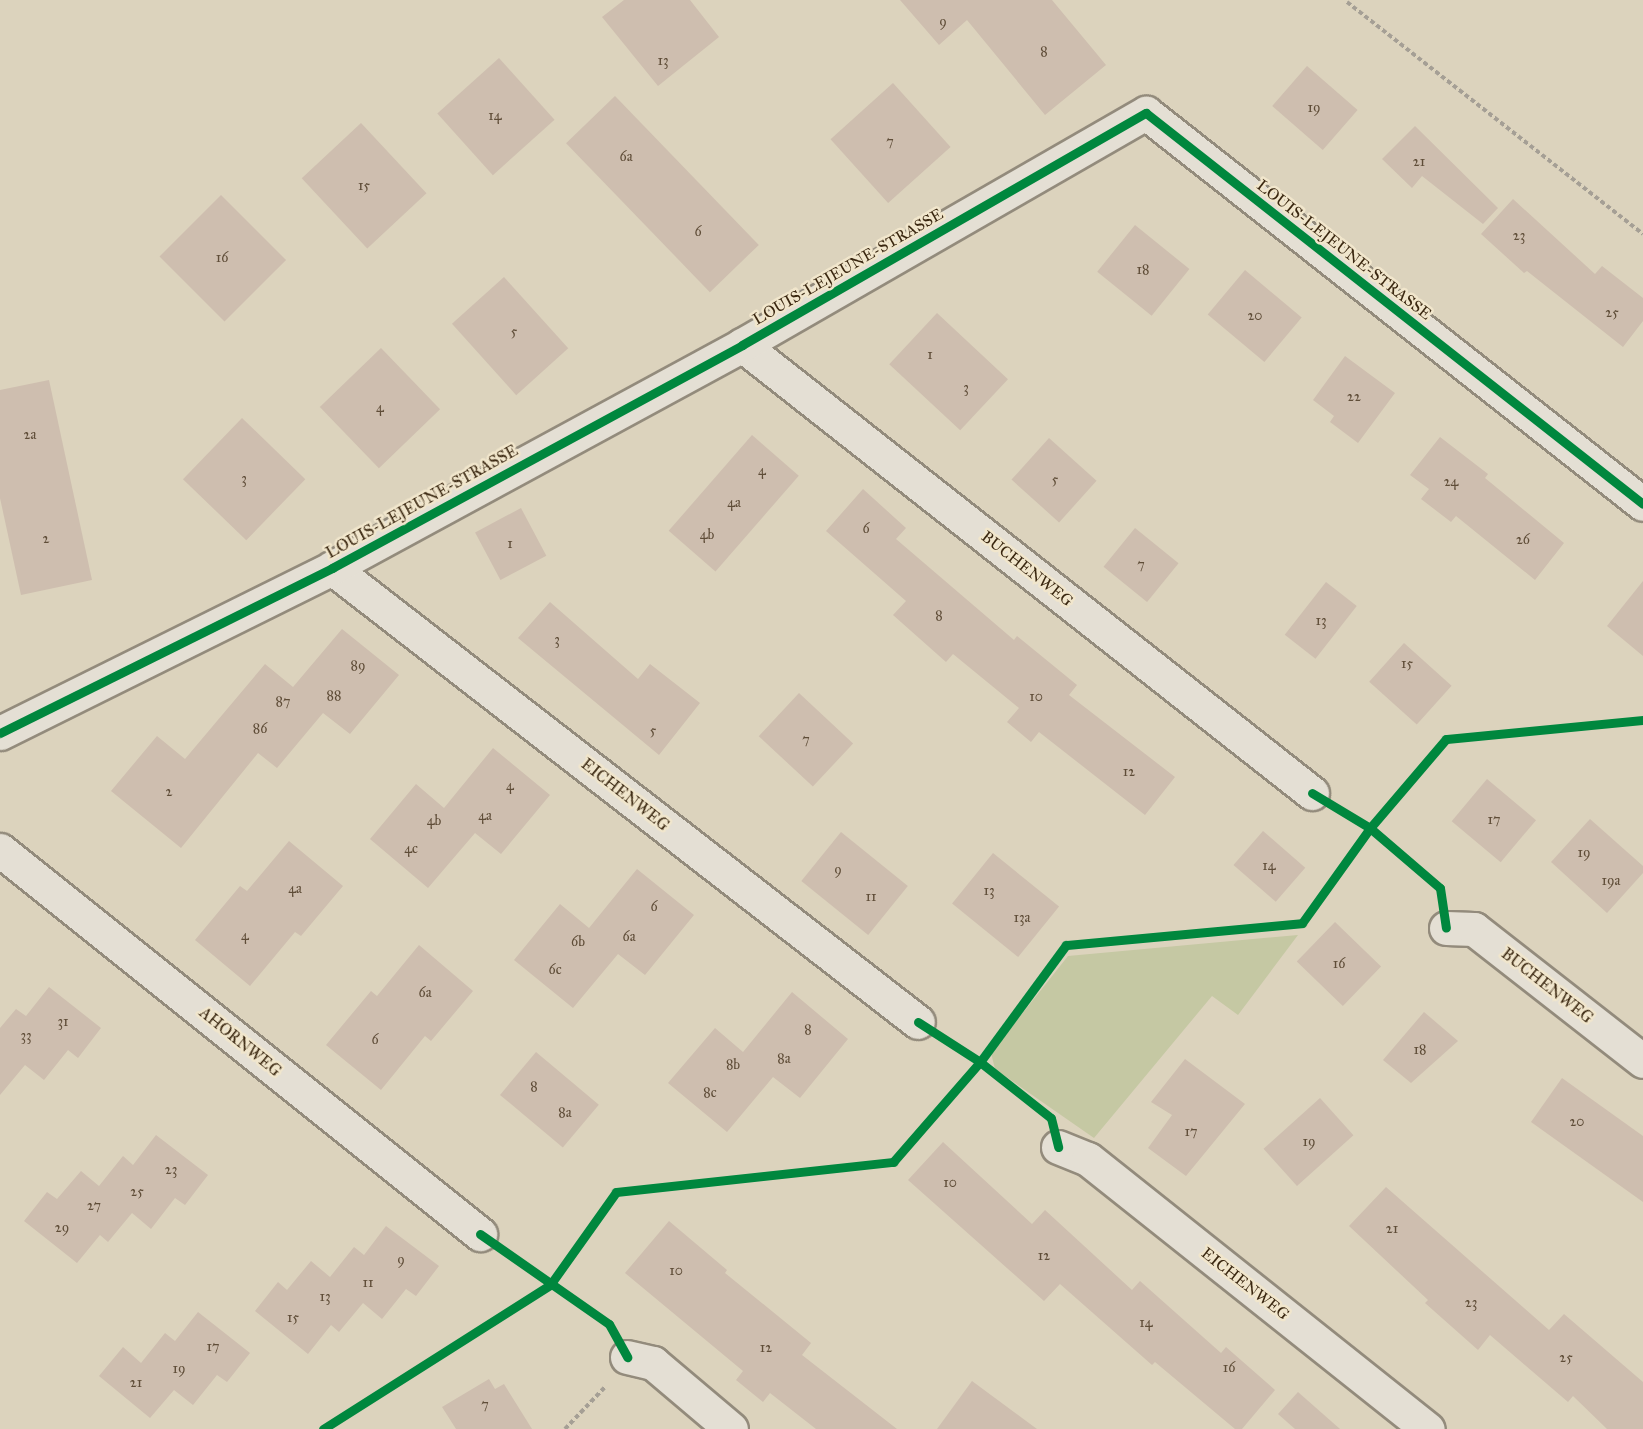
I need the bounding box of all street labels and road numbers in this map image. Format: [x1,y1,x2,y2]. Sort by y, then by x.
street label: LOUIS-LEJEUNE-STRASSE [1253,176,1435,324]
street label: LOUIS-LEJEUNE-STRASSE [749,205,947,329]
street label: LOUIS-LEJEUNE-STRASSE [323,441,521,563]
street label: BUCHENWEG [977,527,1077,611]
street label: EICHENWEG [577,755,673,835]
street label: BUCHENWEG [1497,944,1597,1028]
street label: AHORNWEG [195,1003,285,1081]
street label: EICHENWEG [1197,1244,1293,1324]

